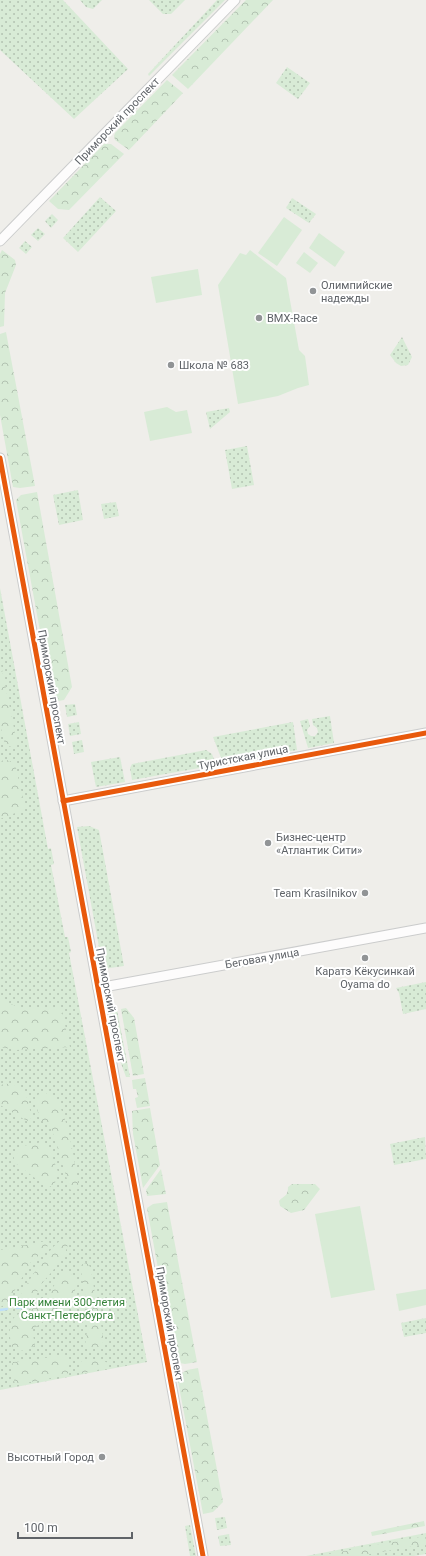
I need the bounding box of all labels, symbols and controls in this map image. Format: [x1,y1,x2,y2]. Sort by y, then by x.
street label: Приморский проспект [72,75,163,168]
place label: Олимпийские надежды [321,279,393,305]
marker: Олимпийские надежды [308,286,318,296]
place label: BMX-Race [267,312,318,325]
marker: BMX-Race [254,313,264,323]
place label: Школа № 683 [179,359,249,372]
marker: Школа № 683 [166,360,176,370]
street label: Приморский проспект [35,629,68,746]
street label: Туристская улица [197,742,289,773]
place label: Бизнес-центр «Атлантик Сити» [276,831,362,857]
marker: Бизнес-центр «Атлантик Сити» [263,838,273,848]
place label: Team Krasilnikov [274,887,358,900]
marker: Team Krasilnikov [360,888,370,898]
street label: Беговая улица [224,946,300,971]
street label: Приморский проспект [93,947,128,1064]
marker: Каратэ Кёкусинкай Oyama do [360,953,370,963]
place label: Каратэ Кёкусинкай Oyama do [315,965,415,991]
street label: Приморский проспект [153,1266,186,1383]
park label: Парк имени 300-летия Санкт-Петербурга [9,1296,125,1322]
place label: Высотный Город [7,1451,94,1464]
marker: Высотный Город [97,1452,107,1462]
scale bar [18,1514,132,1540]
text: 100 m [24,1521,58,1535]

